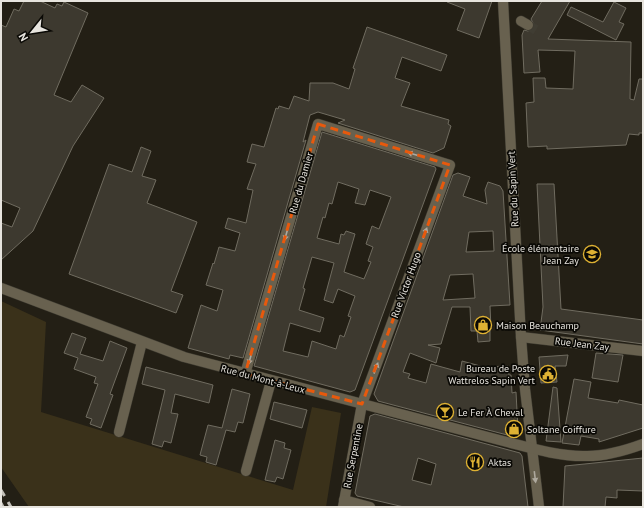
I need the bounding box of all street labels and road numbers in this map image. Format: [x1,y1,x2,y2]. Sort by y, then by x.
street label: Rue du Damier [286,150,316,215]
street label: Rue du Sapin Vert [504,150,521,227]
street label: Rue Victor Hugo [388,250,424,320]
street label: Rue Jean Zay [554,334,610,354]
street label: Rue du Mont-à-Leux [219,362,307,396]
street label: Rue Serpentine [340,423,366,489]

